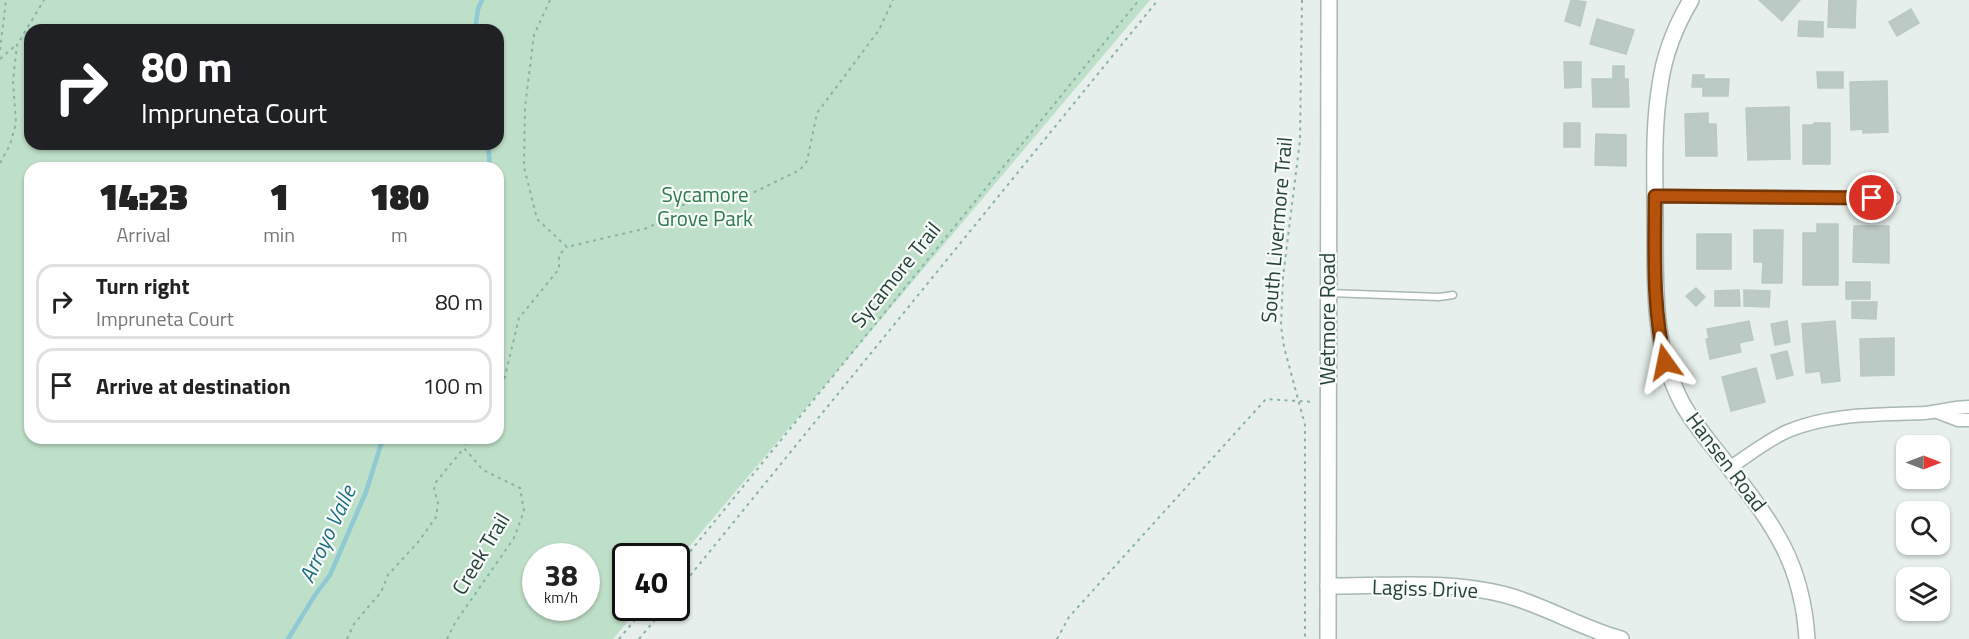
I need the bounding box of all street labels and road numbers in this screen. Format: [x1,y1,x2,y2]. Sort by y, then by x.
street label: South Livermore Trail [1252,136,1300,324]
street label: Sycamore Trail [842,214,948,334]
street label: Wetmore Road [1311,253,1343,385]
street label: Hansen Road [1679,405,1775,518]
street label: Creek Trail [443,506,517,601]
street label: Lagiss Drive [1371,570,1479,606]

